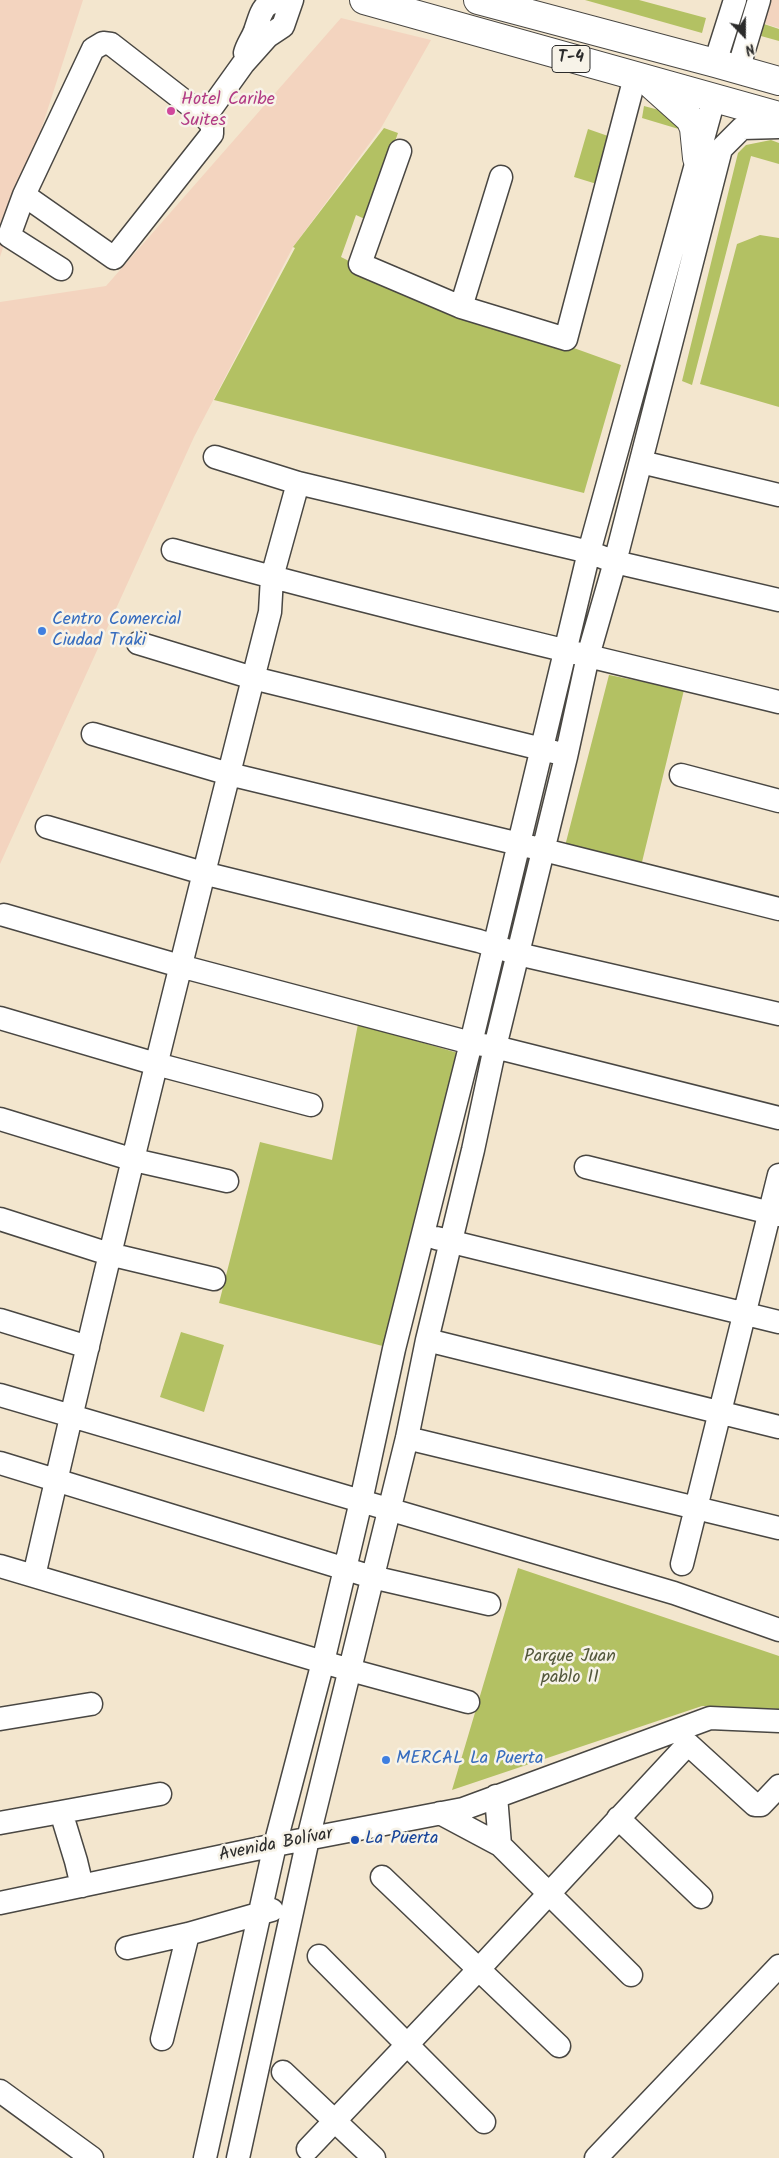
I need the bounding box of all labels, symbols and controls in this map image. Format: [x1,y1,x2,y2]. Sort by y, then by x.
north arrow [719,10,769,60]
text: N [741,37,758,61]
road number: T-4 [552,46,590,72]
place label: Hotel Caribe Suites [181,90,275,132]
marker: Hotel Caribe Suites [165,105,177,117]
place label: Centro Comercial Ciudad Traki [52,610,181,652]
marker: Centro Comercial Ciudad Traki [36,625,48,637]
park label: Parque Juan pablo II [524,1647,616,1690]
place label: MERCAL La Puerta [396,1749,543,1771]
marker: MERCAL La Puerta [380,1754,392,1766]
street label: Avenida Bolívar [217,1824,335,1868]
place label: La Puerta [365,1829,438,1851]
marker: La Puerta [349,1834,361,1846]

